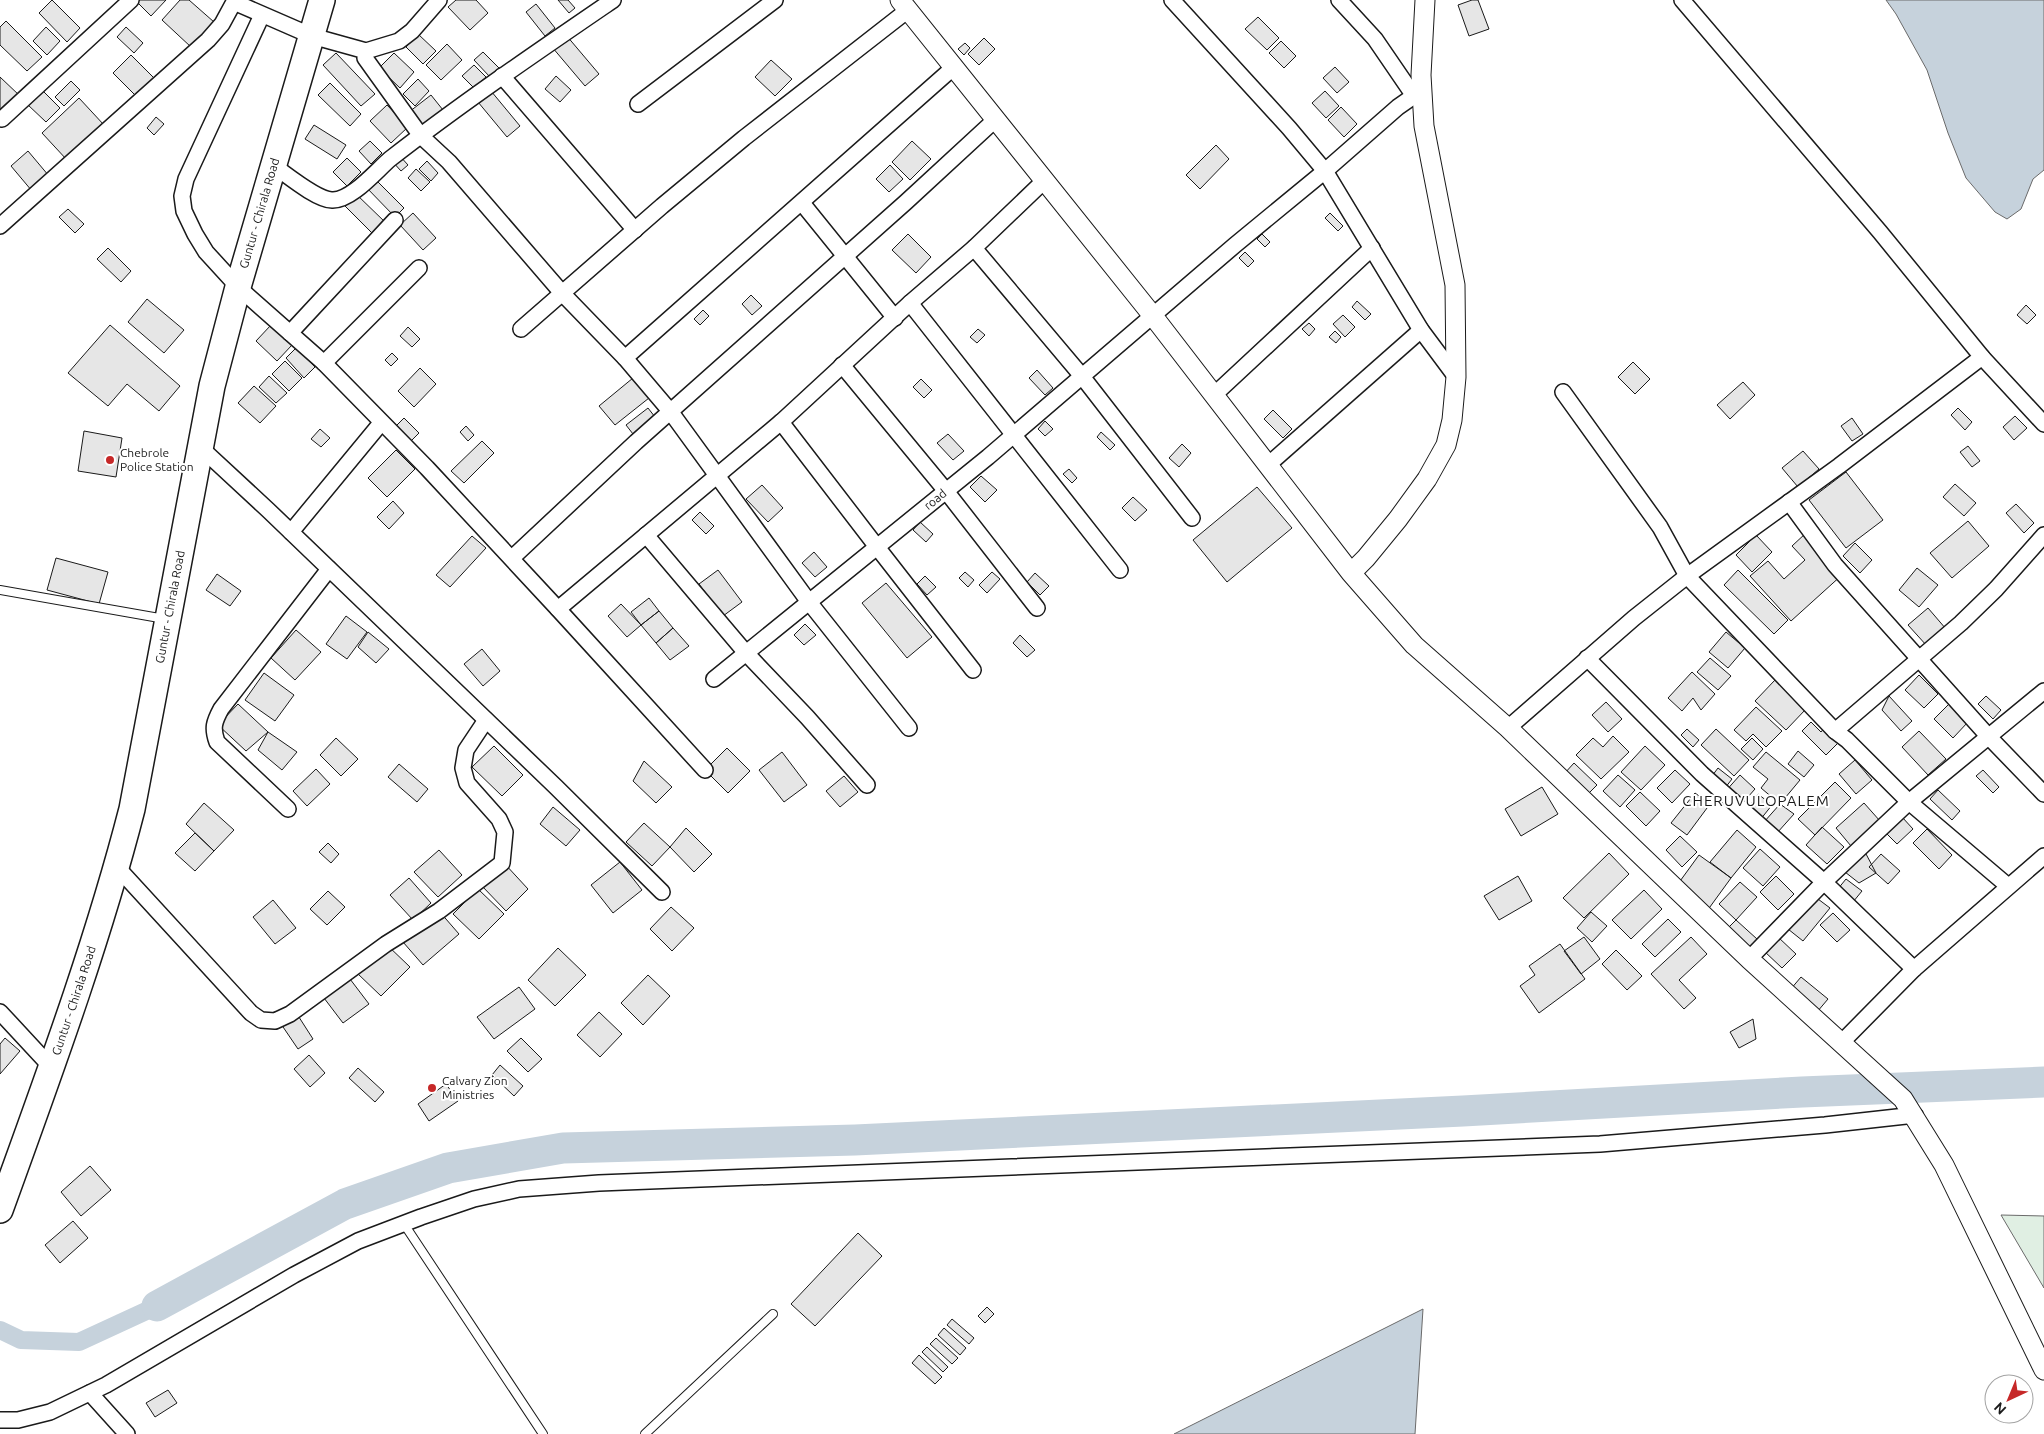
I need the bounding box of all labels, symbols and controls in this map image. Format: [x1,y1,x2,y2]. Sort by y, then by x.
street label: Guntur - Chirala Road [237,156,281,270]
place label: Chebrole Police Station [120,446,194,473]
marker: Chebrole Police Station [104,454,116,466]
street label: road [921,486,949,512]
street label: Guntur - Chirala Road [153,549,187,664]
district label: CHERUVULOPALEM [1682,792,1830,809]
street label: Guntur - Chirala Road [49,944,98,1057]
place label: Calvary Zion Ministries [442,1074,508,1101]
marker: Calvary Zion Ministries [426,1082,438,1094]
north arrow [1984,1374,2034,1424]
text: N [1991,1399,2009,1418]

